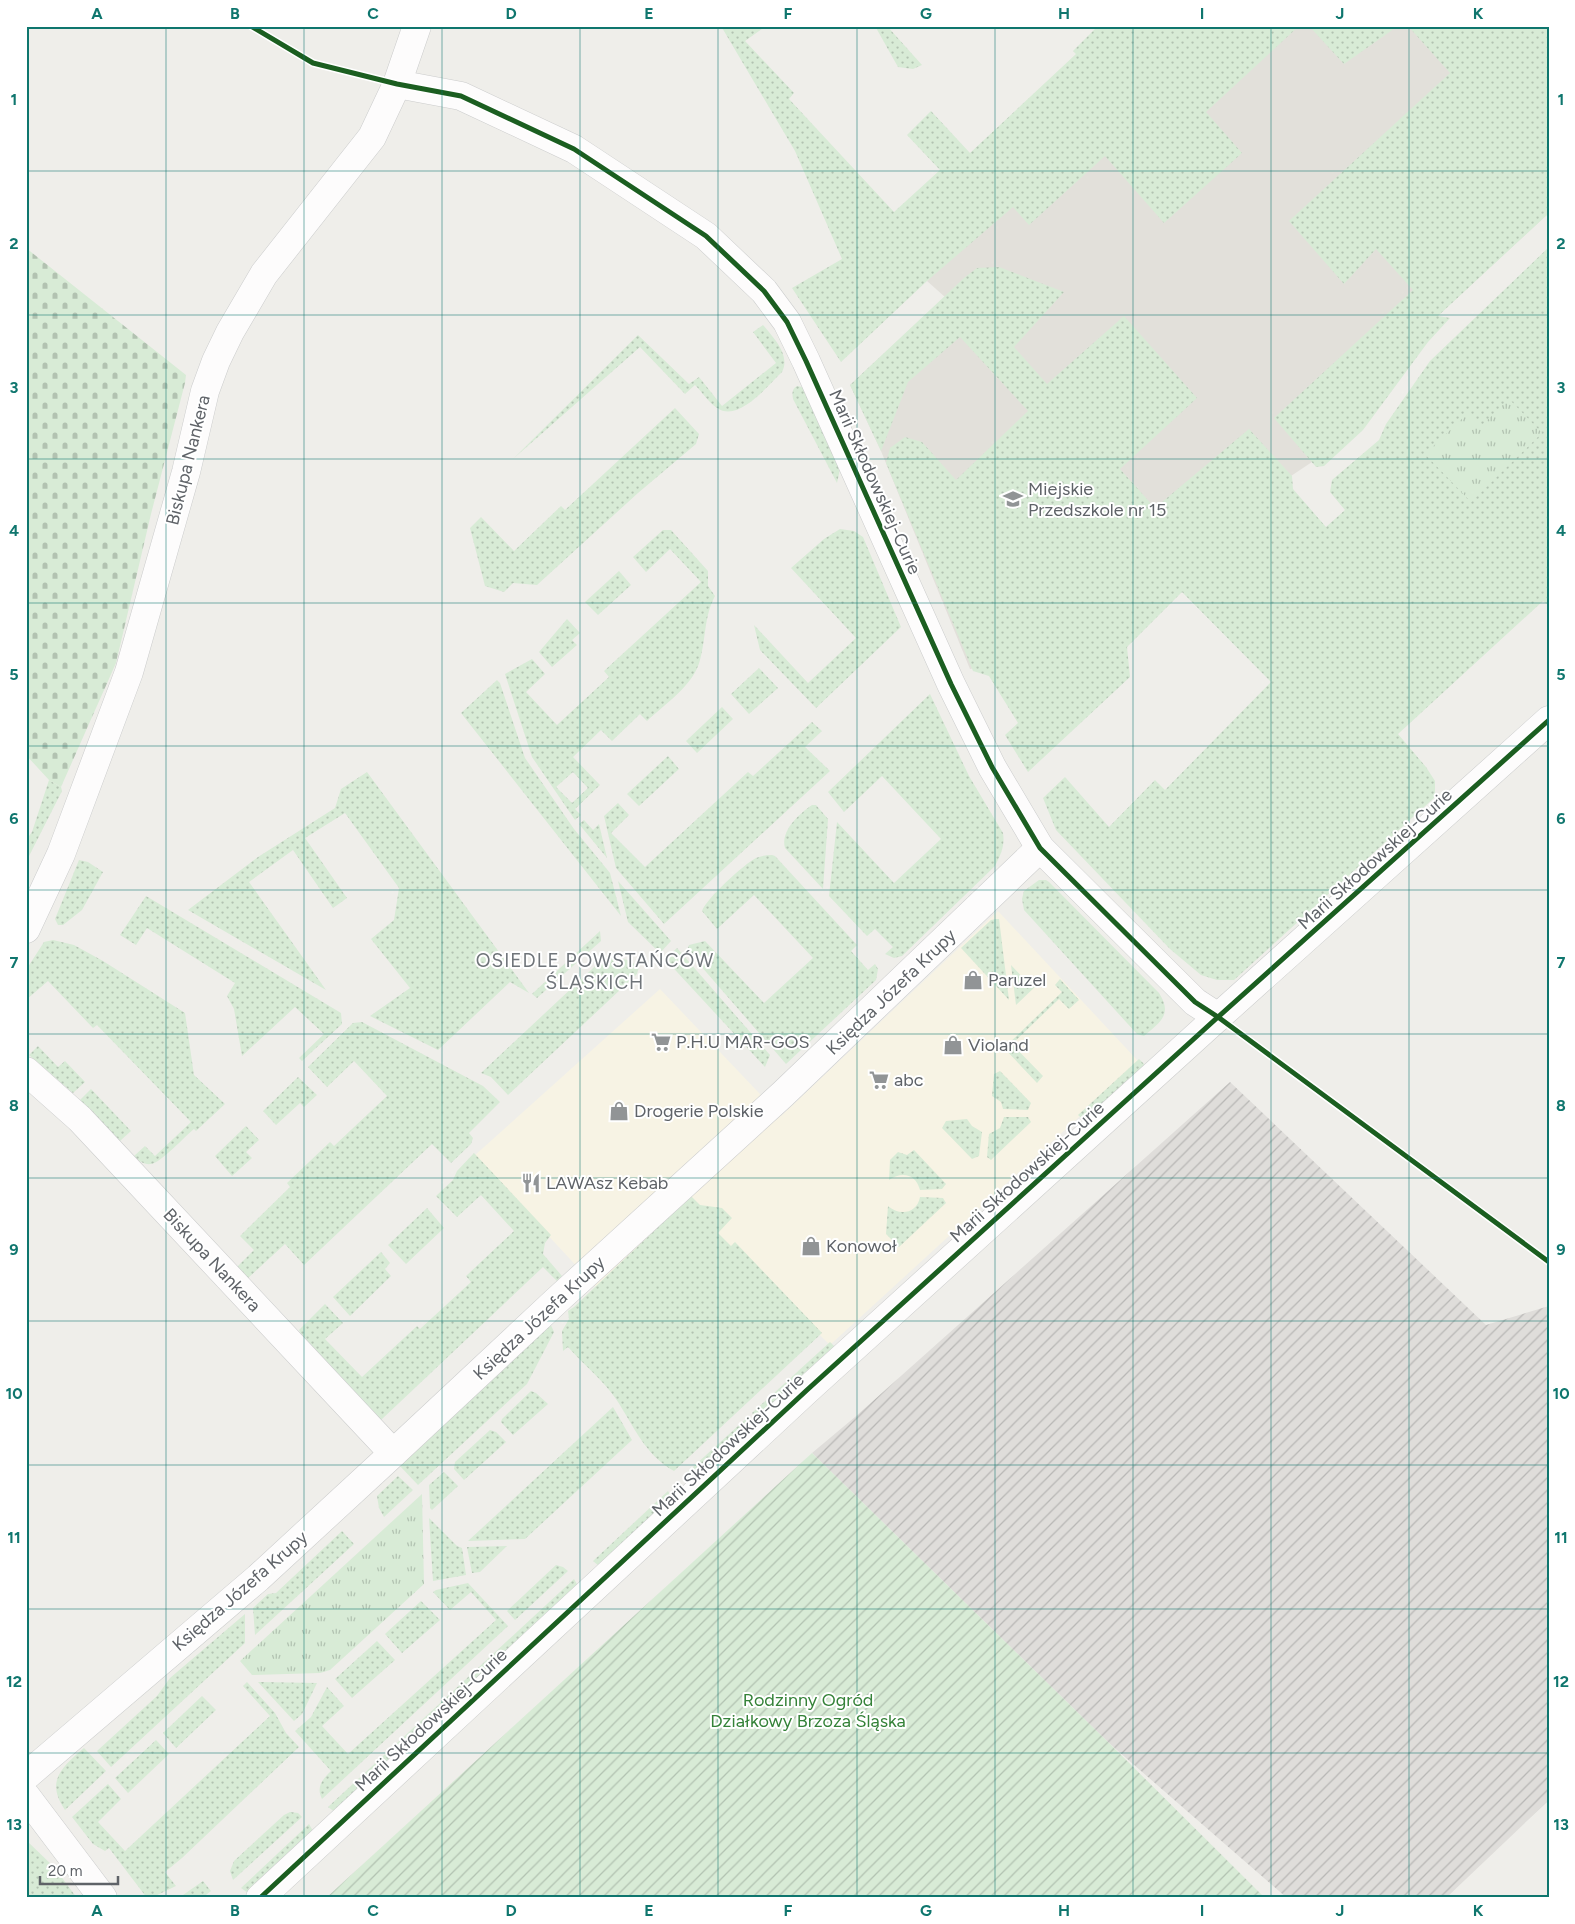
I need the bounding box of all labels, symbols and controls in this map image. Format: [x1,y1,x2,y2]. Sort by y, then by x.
text: A [91,4,103,23]
text: B [230,4,240,23]
text: C [367,4,379,23]
text: D [505,4,517,23]
text: E [644,4,654,23]
text: F [784,4,793,23]
text: G [920,4,932,23]
text: H [1058,4,1070,23]
text: I [1200,4,1204,23]
text: J [1336,4,1344,23]
text: K [1473,4,1484,23]
text: 1 [11,90,17,109]
text: 1 [1558,90,1564,109]
text: 2 [9,234,19,253]
text: 2 [1556,234,1566,253]
text: 3 [10,378,19,397]
text: 3 [1557,378,1566,397]
street label: Marii Skłodowskiej-Curie [824,386,926,578]
street label: Biskupa Nankera [161,393,215,527]
place label: Miejskie Przedszkole nr 15 [1028,478,1166,521]
school or university icon: Miejskie Przedszkole nr 15 [1002,488,1024,510]
text: 4 [9,521,19,540]
text: 4 [1556,521,1566,540]
text: 5 [9,665,19,684]
text: 5 [1556,665,1566,684]
street label: Marii Skłodowskiej-Curie [1293,784,1457,934]
text: 6 [9,809,19,828]
text: 6 [1556,809,1566,828]
street label: Księdza Józefa Krupy [822,924,961,1060]
district label: OSIEDLE POWSTAŃCÓW ŚLĄSKICH [476,949,714,994]
text: 7 [10,953,19,972]
text: 7 [1557,953,1566,972]
shop icon: Paruzel [962,969,984,991]
place label: Paruzel [988,969,1046,991]
supermarket icon: P.H.U MAR-GOS [650,1031,672,1053]
place label: P.H.U MAR-GOS [676,1031,810,1053]
shop icon: Violand [942,1034,964,1056]
place label: Violand [968,1034,1029,1056]
supermarket icon: abc [868,1069,890,1091]
place label: abc [894,1069,924,1091]
text: 8 [9,1096,19,1115]
text: 8 [1556,1096,1566,1115]
street label: Marii Skłodowskiej-Curie [945,1097,1109,1247]
shop icon: Drogerie Polskie [608,1100,630,1122]
place label: Drogerie Polskie [634,1100,764,1122]
restaurant icon: LAWAsz Kebab [520,1172,542,1194]
place label: LAWAsz Kebab [546,1172,668,1194]
street label: Biskupa Nankera [158,1204,266,1316]
shop icon: Konowoł [800,1235,822,1257]
place label: Konowoł [826,1235,897,1257]
text: 9 [9,1240,19,1259]
text: 9 [1556,1240,1566,1259]
street label: Księdza Józefa Krupy [469,1251,610,1385]
street label: Marii Skłodowskiej-Curie [647,1369,809,1521]
text: 10 [5,1384,23,1403]
text: 10 [1552,1384,1570,1403]
street label: Księdza Józefa Krupy [168,1526,312,1656]
text: 11 [7,1528,21,1547]
text: 11 [1554,1528,1568,1547]
street label: Marii Skłodowskiej-Curie [350,1644,512,1796]
text: 12 [6,1672,22,1691]
text: 12 [1553,1672,1569,1691]
park label: Rodzinny Ogród Działkowy Brzoza Śląska [710,1689,906,1732]
text: 13 [6,1815,22,1834]
text: 13 [1553,1815,1569,1834]
scale bar [40,1854,118,1886]
text: 20 m [48,1862,82,1880]
text: A [91,1901,103,1920]
text: B [230,1901,240,1920]
text: C [367,1901,379,1920]
text: D [505,1901,517,1920]
text: E [644,1901,654,1920]
text: F [784,1901,793,1920]
text: G [920,1901,932,1920]
text: H [1058,1901,1070,1920]
text: I [1200,1901,1204,1920]
text: J [1336,1901,1344,1920]
text: K [1473,1901,1484,1920]

